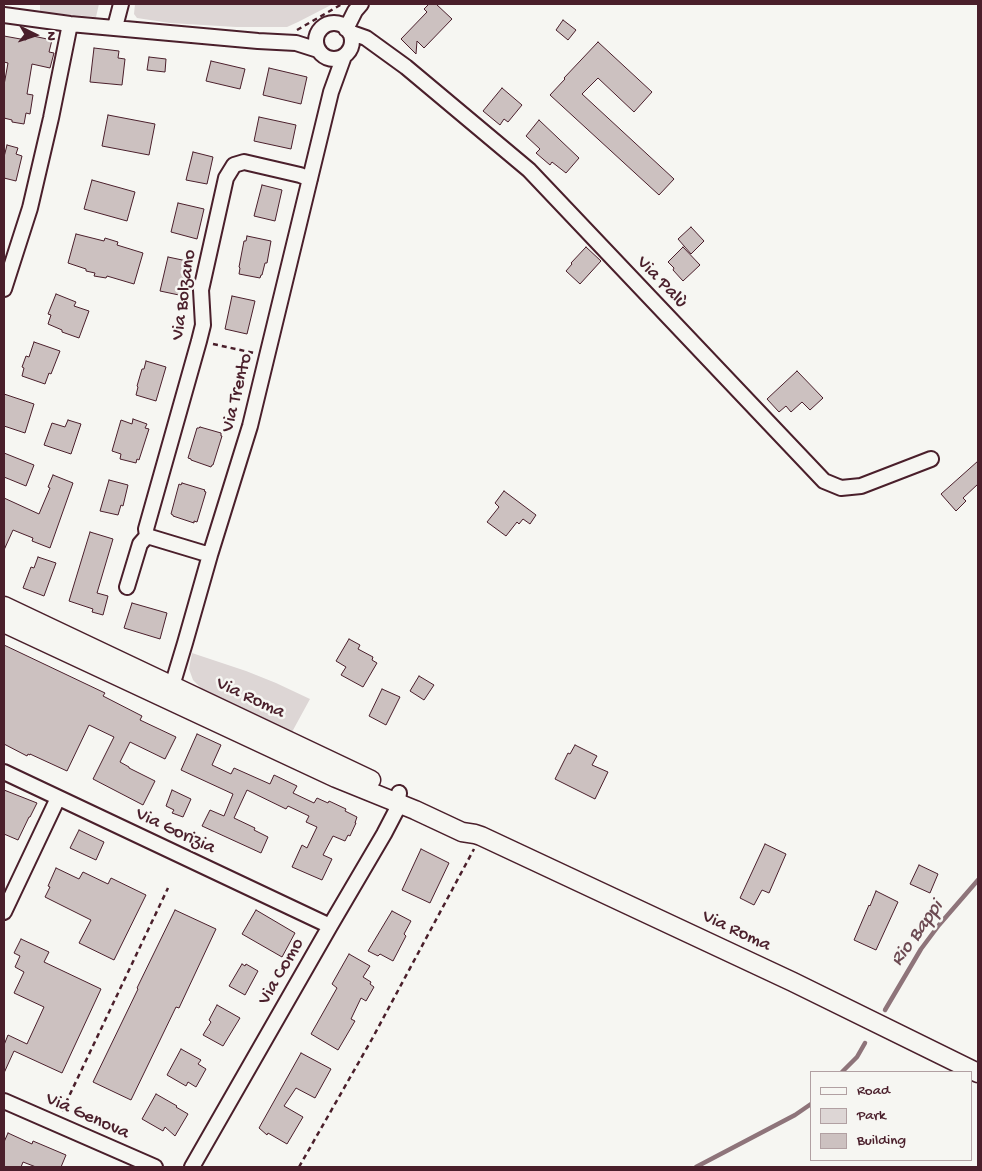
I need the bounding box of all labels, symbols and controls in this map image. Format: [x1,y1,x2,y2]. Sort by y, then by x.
north arrow [10,10,60,60]
text: N [42,31,59,41]
street label: Via Bolzano [167,248,203,342]
street label: Via Palù [631,252,691,314]
street label: Via Trento [217,351,259,435]
street label: Via Roma [212,673,288,725]
street label: Via Gorizia [131,804,219,860]
water label: Rio Bappi [886,896,950,972]
street label: Via Roma [698,906,774,958]
street label: Via Como [254,935,310,1009]
legend [810,1071,972,1161]
text: Road [857,1082,890,1100]
street label: Via Genova [42,1088,132,1146]
text: Park [857,1107,886,1125]
text: Building [857,1132,906,1150]

